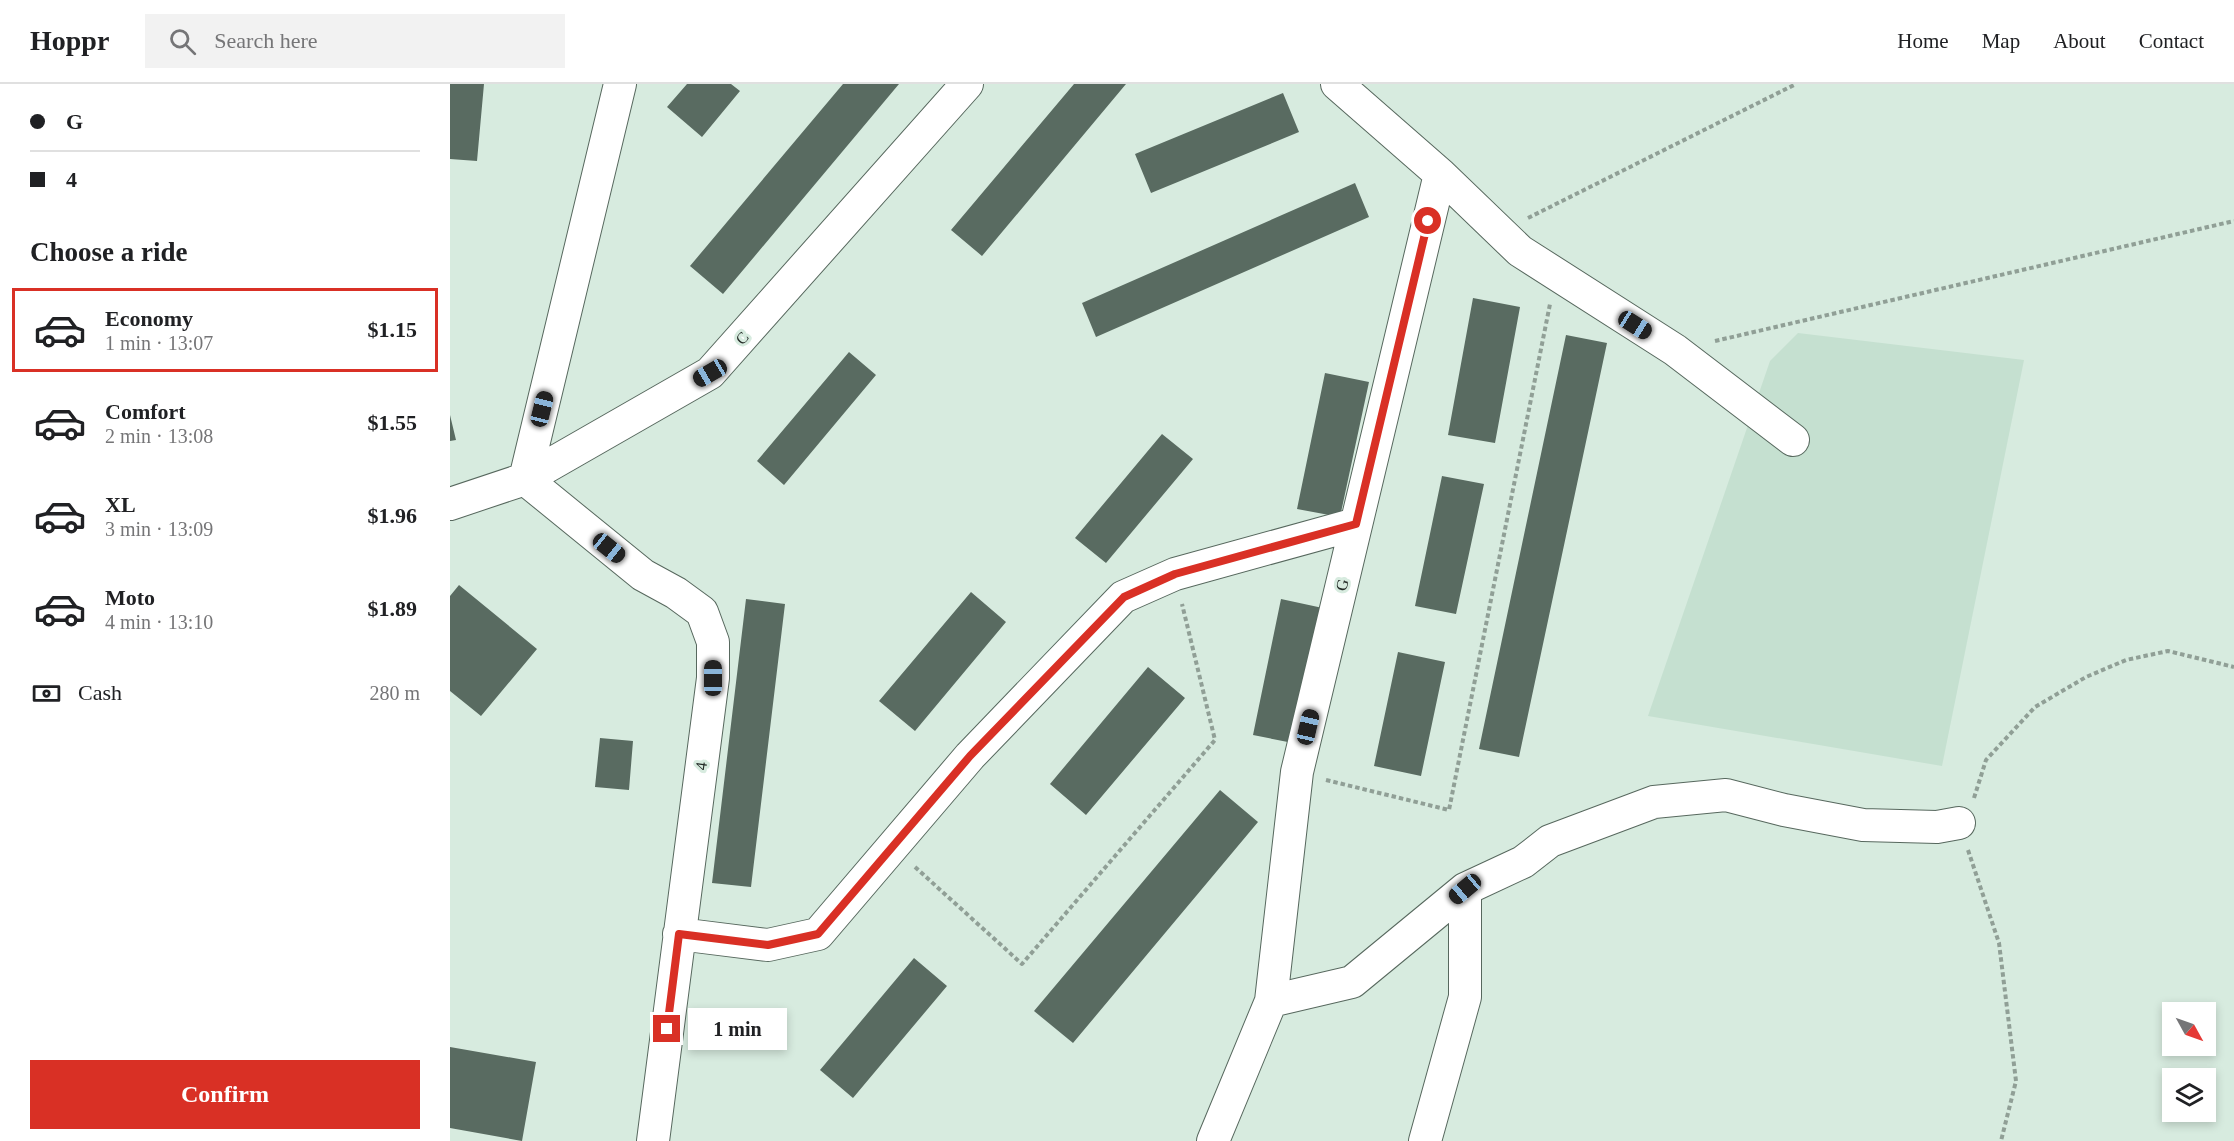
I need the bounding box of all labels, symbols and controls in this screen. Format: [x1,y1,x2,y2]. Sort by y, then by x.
search box [145,14,565,68]
text: Hoppr [30,25,109,56]
icon: search [166,25,199,58]
text: Search here [214,28,318,53]
text: Home [1897,29,1949,53]
text: Map [1982,29,2020,53]
text: About [2053,29,2106,53]
text: Contact [2139,29,2204,53]
text: G [66,109,83,134]
text: 4 [66,167,77,192]
route start [1414,207,1441,234]
text: Choose a ride [30,237,188,267]
icon: car [33,303,87,357]
text: Economy [105,306,193,331]
car [1615,308,1655,342]
text: $1.15 [368,317,417,342]
street label: C [732,328,752,348]
text: 1 min · 13:07 [105,332,213,354]
car [690,356,730,390]
car [529,389,555,429]
icon: car [33,396,87,450]
text: Comfort [105,399,186,424]
text: $1.55 [368,410,417,435]
text: 2 min · 13:08 [105,425,213,447]
icon: car [33,489,87,543]
text: XL [105,492,136,517]
text: $1.96 [368,503,417,528]
text: 3 min · 13:09 [105,518,213,540]
car [589,530,629,566]
street label: G [1332,577,1352,593]
icon: car [33,582,87,636]
text: Moto [105,585,155,610]
text: $1.89 [368,596,417,621]
text: 4 min · 13:10 [105,611,213,633]
car [704,660,722,696]
icon: cash [30,677,63,710]
text: Cash [78,680,122,705]
text: 280 m [369,682,420,704]
car [1295,707,1321,747]
street label: 4 [692,761,710,771]
car [1445,871,1485,907]
north arrow [2162,1002,2216,1056]
map controls [2162,1002,2216,1122]
callout: 1 min [688,1008,787,1050]
route end [653,1015,680,1042]
text: 1 min [713,1018,762,1040]
button: Confirm [30,1060,420,1129]
button: layers [2162,1068,2216,1122]

